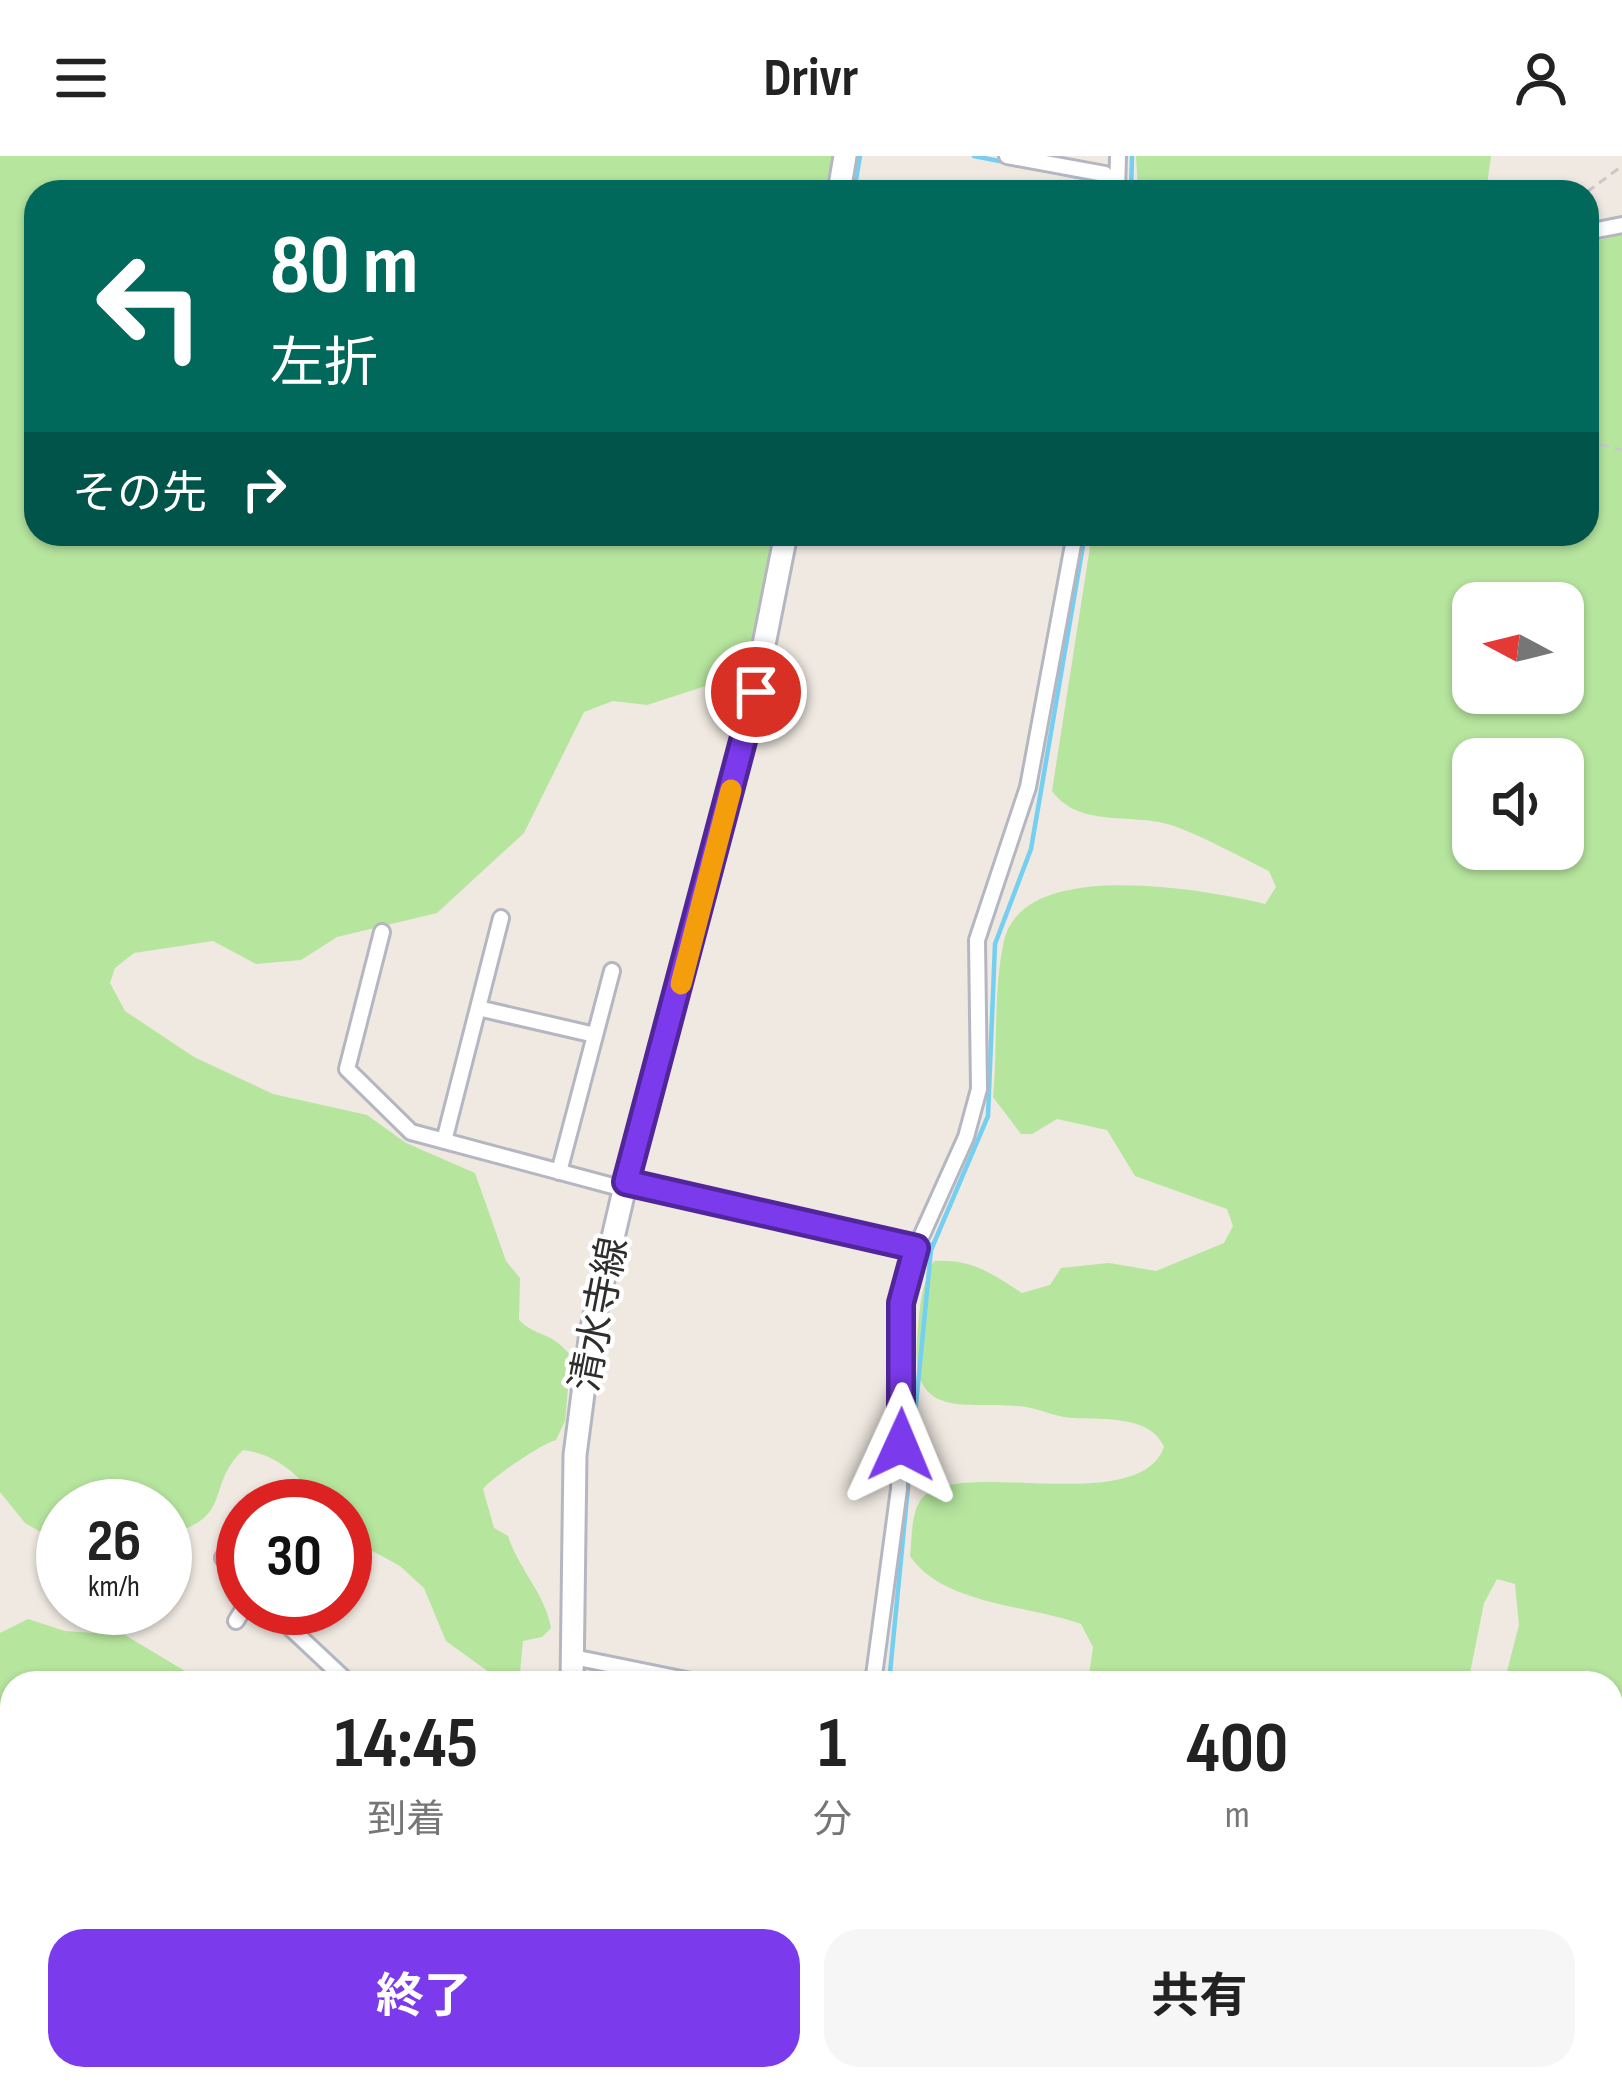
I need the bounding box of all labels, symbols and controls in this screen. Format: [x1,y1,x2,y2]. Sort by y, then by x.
icon: menu [48,45,114,111]
icon: person [1508,45,1574,111]
text: Drivr [764,46,858,111]
text: 80 m [270,216,418,317]
icon: left [72,228,228,384]
text: 左折 [270,332,378,397]
icon: right [231,456,297,522]
text: その先 [72,467,207,522]
north arrow [1452,582,1584,714]
map controls [1452,582,1584,870]
pin [705,641,807,743]
icon: arrive [723,659,789,725]
button: sound [1452,738,1584,870]
street label: 清水寺線 [563,1233,638,1396]
position arrow [838,1382,964,1508]
speed limit sign: 30 [216,1479,372,1635]
text: 26 [87,1506,141,1578]
text: km/h [88,1569,140,1605]
text: 14:45 [335,1701,478,1788]
text: 1 [818,1701,846,1788]
text: 400 [1186,1706,1288,1793]
text: m [1225,1792,1250,1839]
text: 到着 [367,1797,445,1844]
text: 分 [813,1797,852,1844]
button: 終了 [48,1929,800,2067]
button: 共有 [824,1929,1575,2067]

